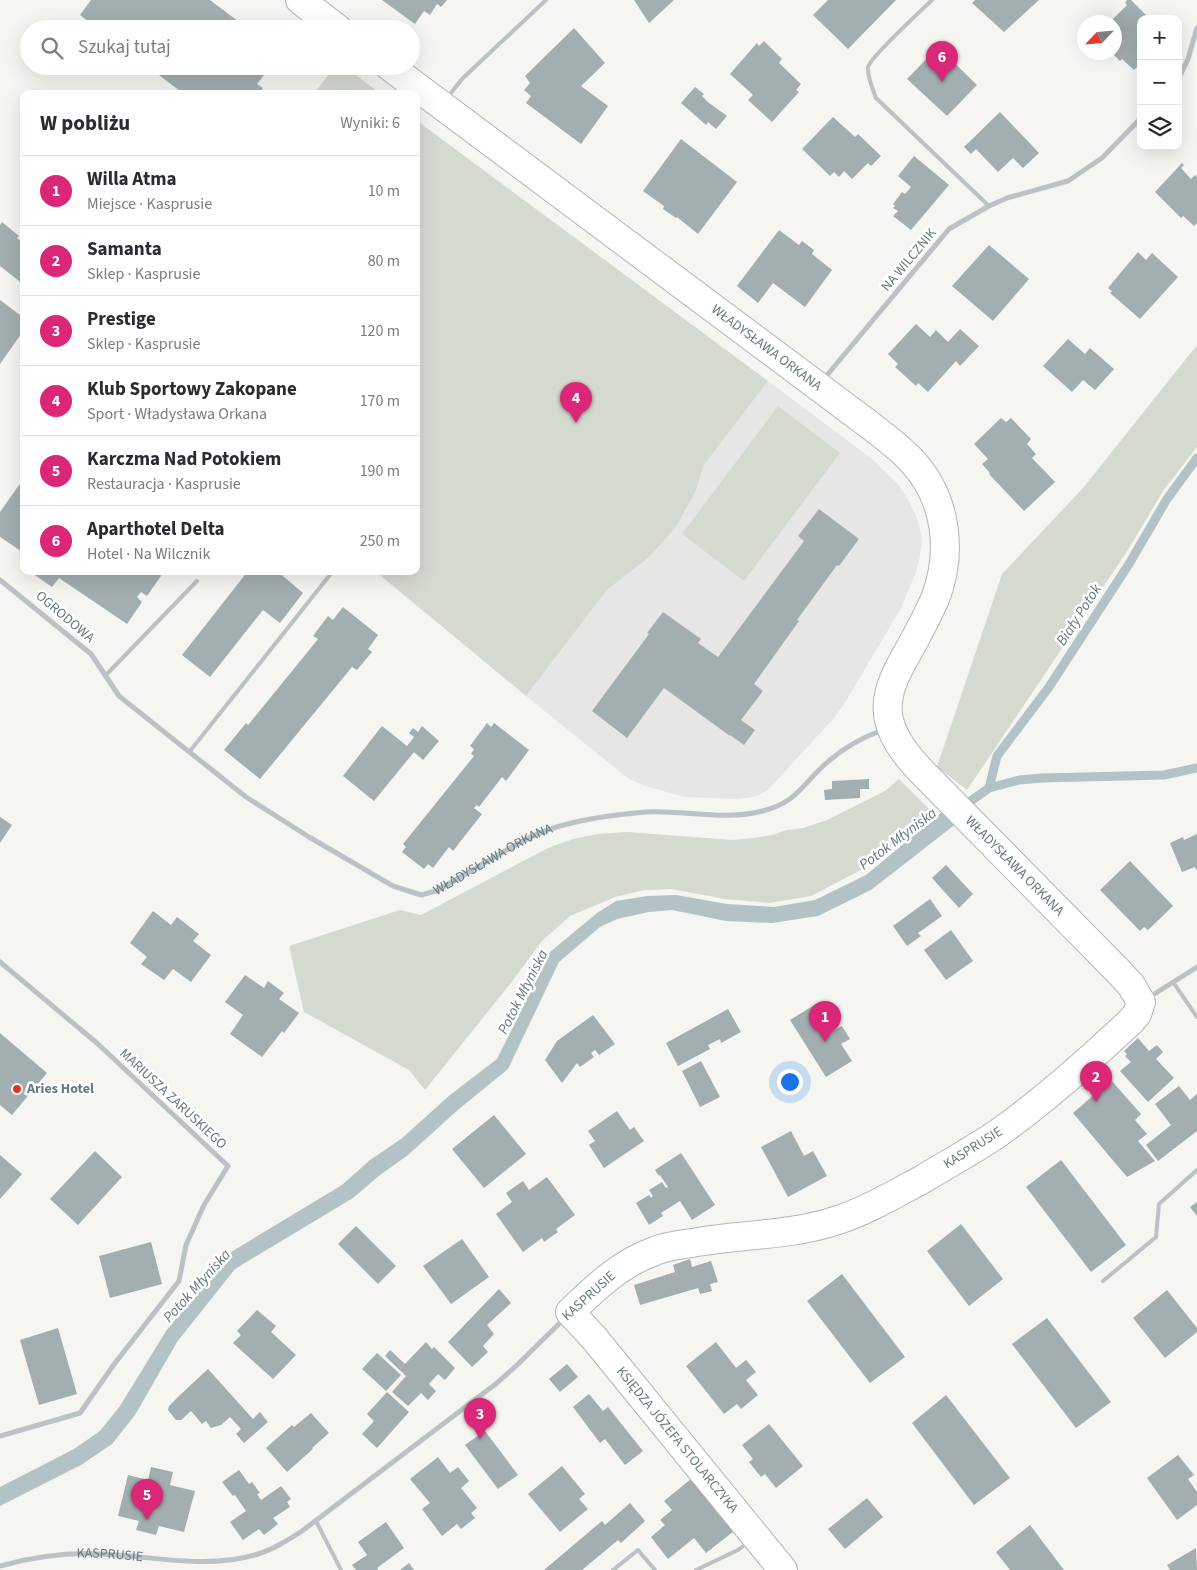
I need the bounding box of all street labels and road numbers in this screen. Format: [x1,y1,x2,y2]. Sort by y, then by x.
street label: NA WILCZNIK [877,223,942,296]
street label: WŁADYSŁAWA ORKANA [707,300,826,396]
street label: OGRODOWA [31,586,99,648]
street label: WŁADYSŁAWA ORKANA [961,811,1069,921]
street label: WŁADYSŁAWA ORKANA [430,819,556,901]
street label: MARIUSZA ZARUSKIEGO [115,1044,231,1154]
street label: KASPRUSIE [940,1122,1006,1174]
street label: KASPRUSIE [558,1266,620,1326]
street label: KSIĘDZA JÓZEFA STOLARCZYKA [611,1362,743,1518]
street label: KASPRUSIE [76,1544,144,1567]

